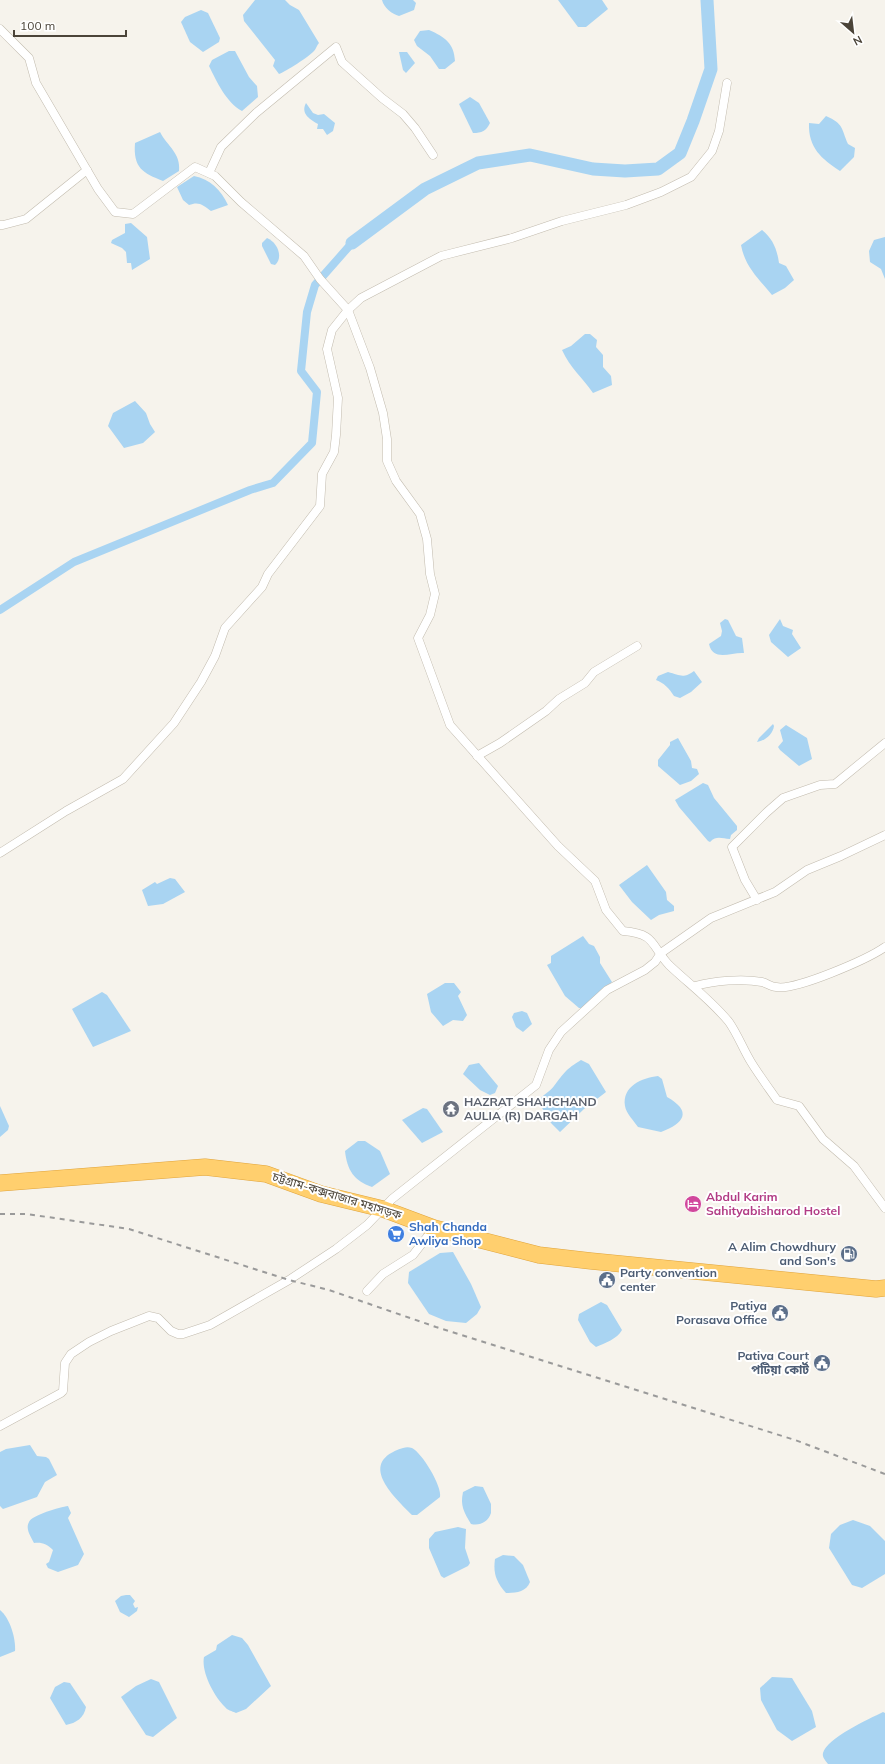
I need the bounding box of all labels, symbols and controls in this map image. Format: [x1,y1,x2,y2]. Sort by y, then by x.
scale bar [14,12,126,38]
north arrow [833,12,873,52]
text: 100 m [20,18,55,33]
text: N [851,33,865,49]
place label: HAZRAT SHAHCHAND AULIA (R) DARGAH [464,1094,597,1123]
temple icon: HAZRAT SHAHCHAND AULIA (R) DARGAH [441,1099,461,1119]
street label: চট্টগ্রাম-কক্সবাজার মহাসড়ক [270,1168,404,1222]
place label: Abdul Karim Sahityabisharod Hostel [706,1189,840,1218]
hotel icon: Abdul Karim Sahityabisharod Hostel [683,1194,703,1214]
place label: Shah Chanda Awliya Shop [409,1219,487,1248]
supermarket icon: Shah Chanda Awliya Shop [386,1224,406,1244]
place label: A Alim Chowdhury and Son's [728,1239,836,1268]
fuel station icon: A Alim Chowdhury and Son's [839,1244,859,1264]
place label: Party convention center [620,1265,717,1294]
public building icon: Party convention center [597,1270,617,1290]
place label: Patiya Porasava Office [676,1298,767,1327]
public building icon: Patiya Porasava Office [770,1303,790,1323]
place label: Patiya Court পটিয়া কোর্ট [737,1348,809,1377]
public building icon: Patiya Court পটিয়া কোর্ট [812,1353,832,1373]

